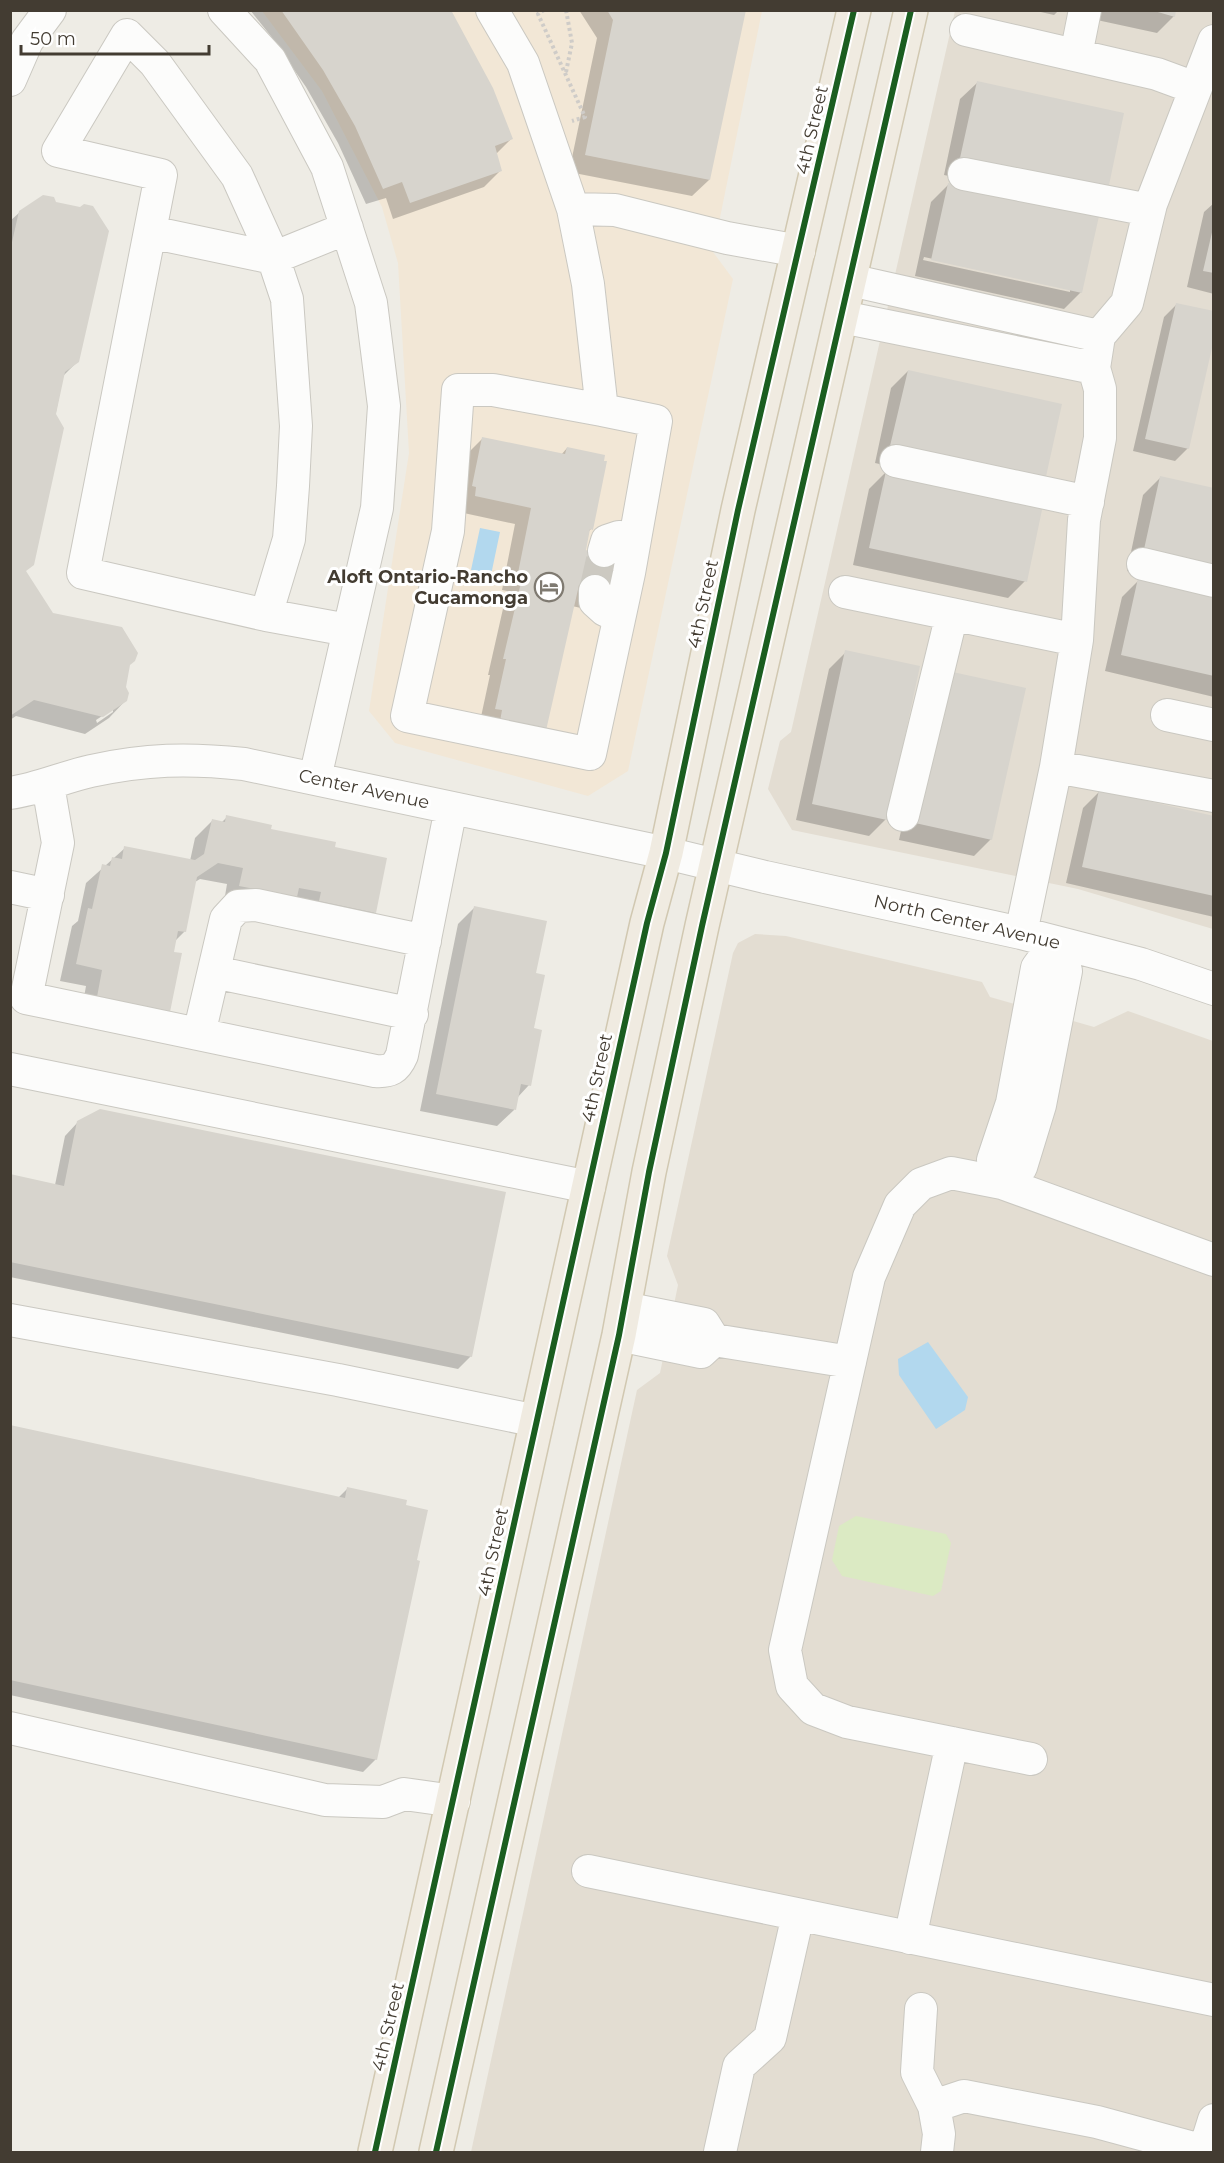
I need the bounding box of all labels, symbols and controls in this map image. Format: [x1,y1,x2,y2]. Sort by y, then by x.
scale bar [21,18,208,56]
text: 50 m [30,28,76,50]
street label: 4th Street [791,83,833,177]
street label: 4th Street [683,557,723,651]
place label: Aloft Ontario-Rancho Cucamonga [326,566,528,609]
hotel icon: Aloft Ontario-Rancho Cucamonga [533,571,565,603]
street label: Center Avenue [297,764,431,814]
street label: North Center Avenue [872,890,1062,954]
street label: 4th Street [577,1031,617,1125]
street label: 4th Street [473,1505,513,1599]
street label: 4th Street [367,1980,409,2074]

